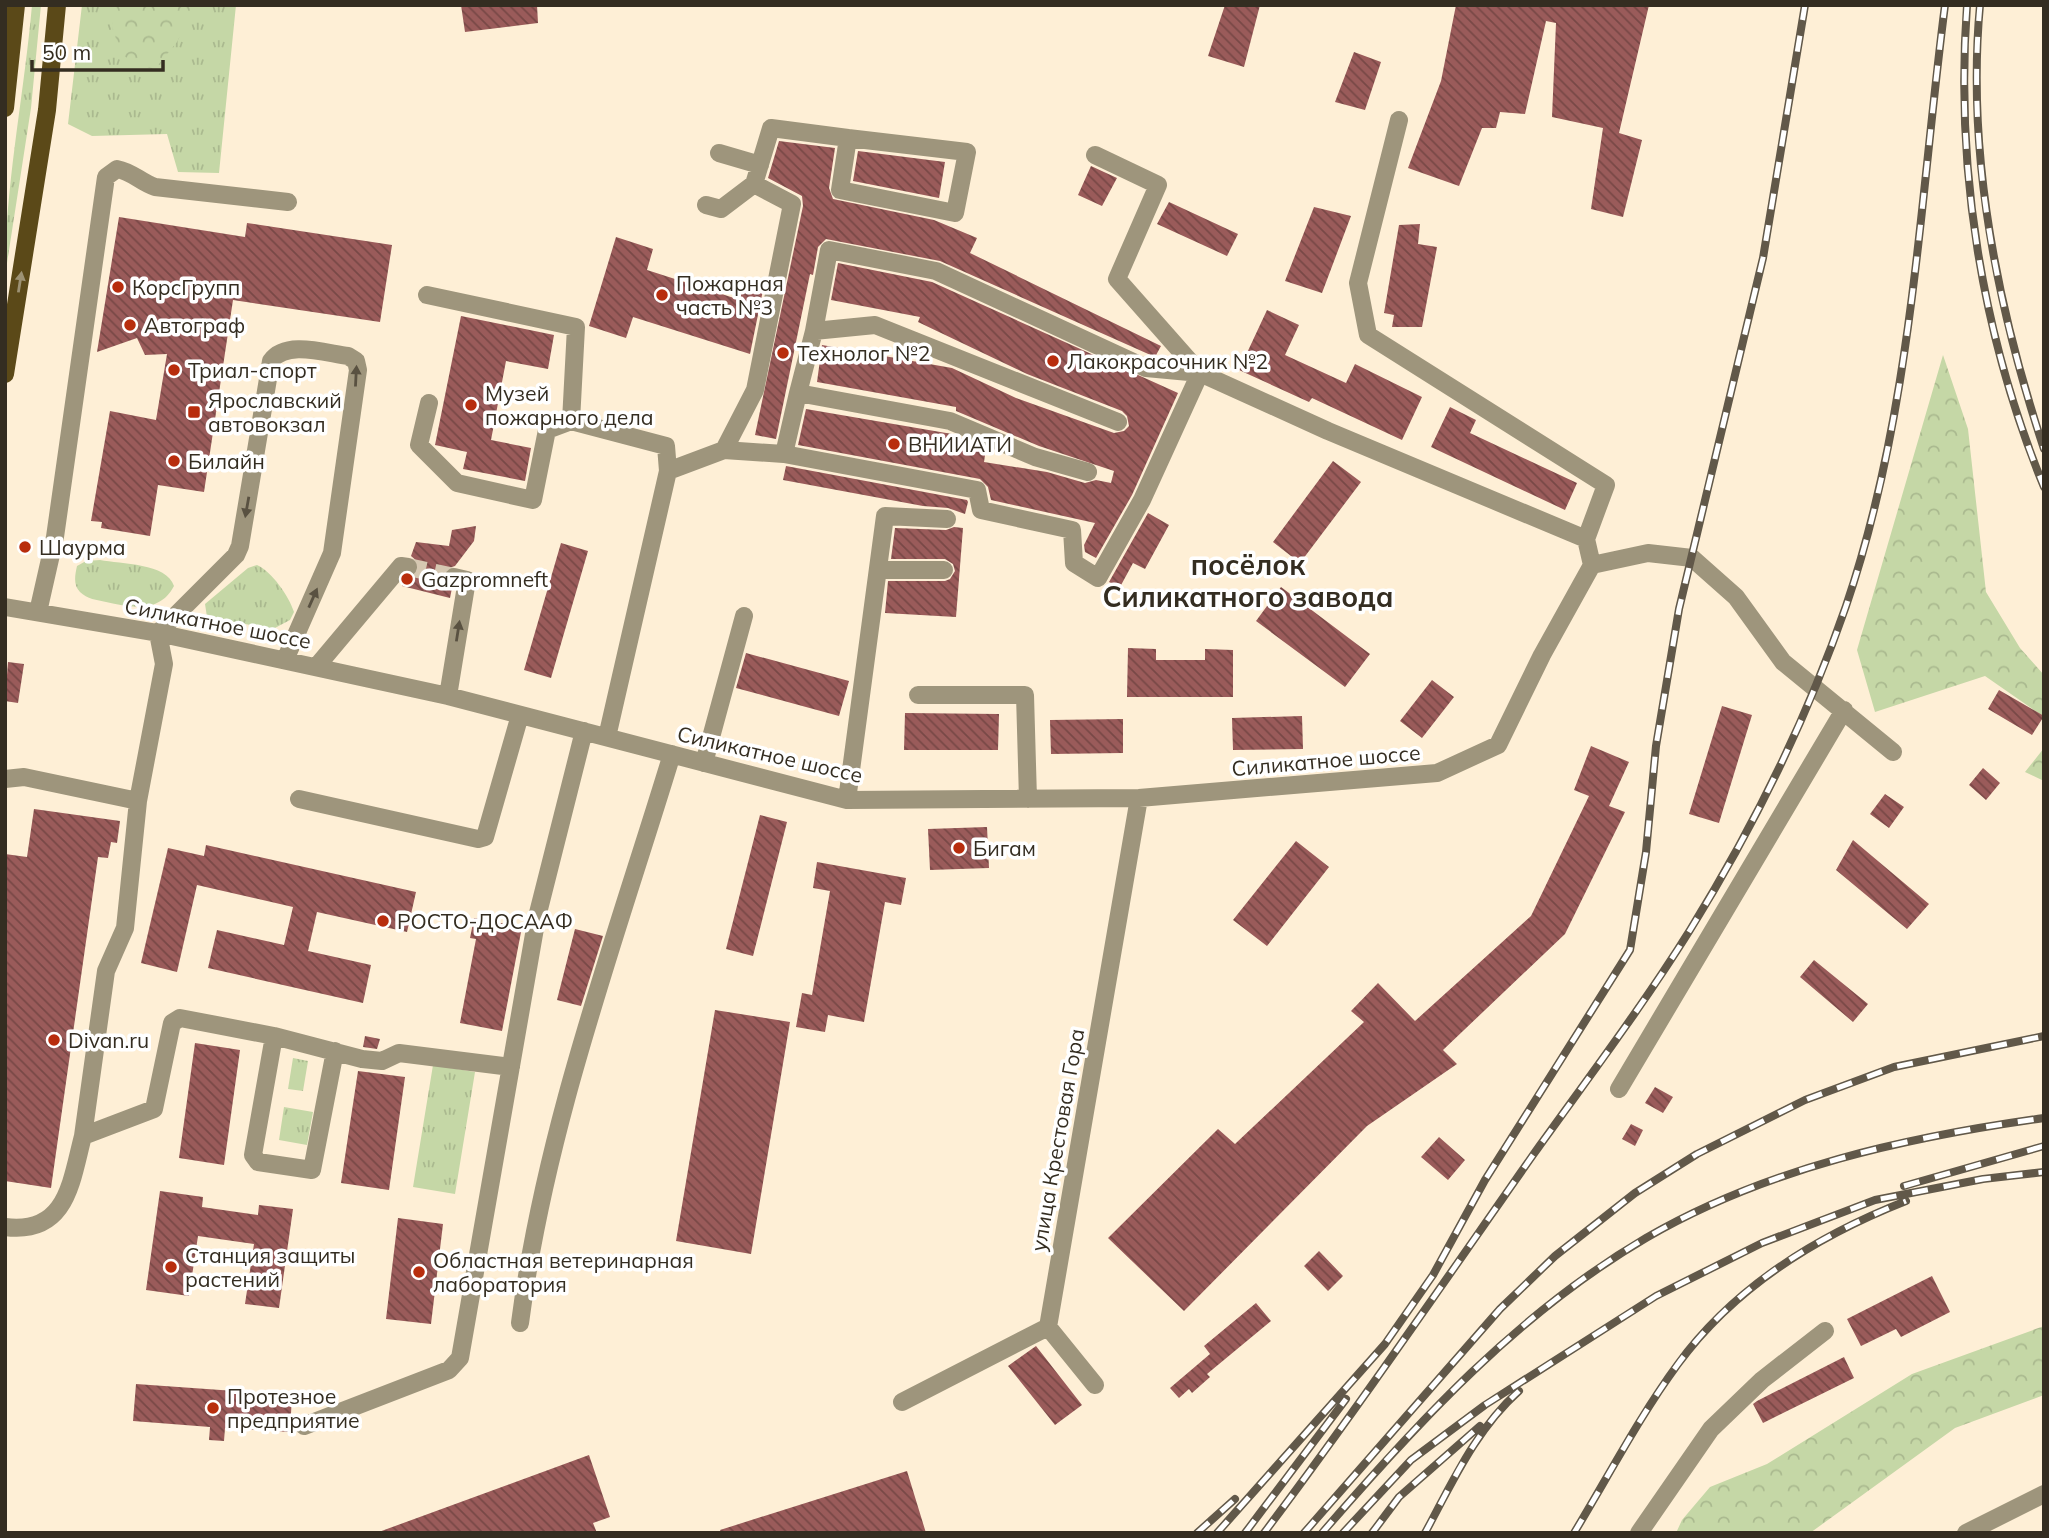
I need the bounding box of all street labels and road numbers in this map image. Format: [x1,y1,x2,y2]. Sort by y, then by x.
street label: Силикатное шоссе [123,592,313,654]
street label: Силикатное шоссе [675,720,865,788]
street label: Силикатное шоссе [1231,739,1421,781]
street label: улица Крестовая Гора [1025,1027,1089,1253]

